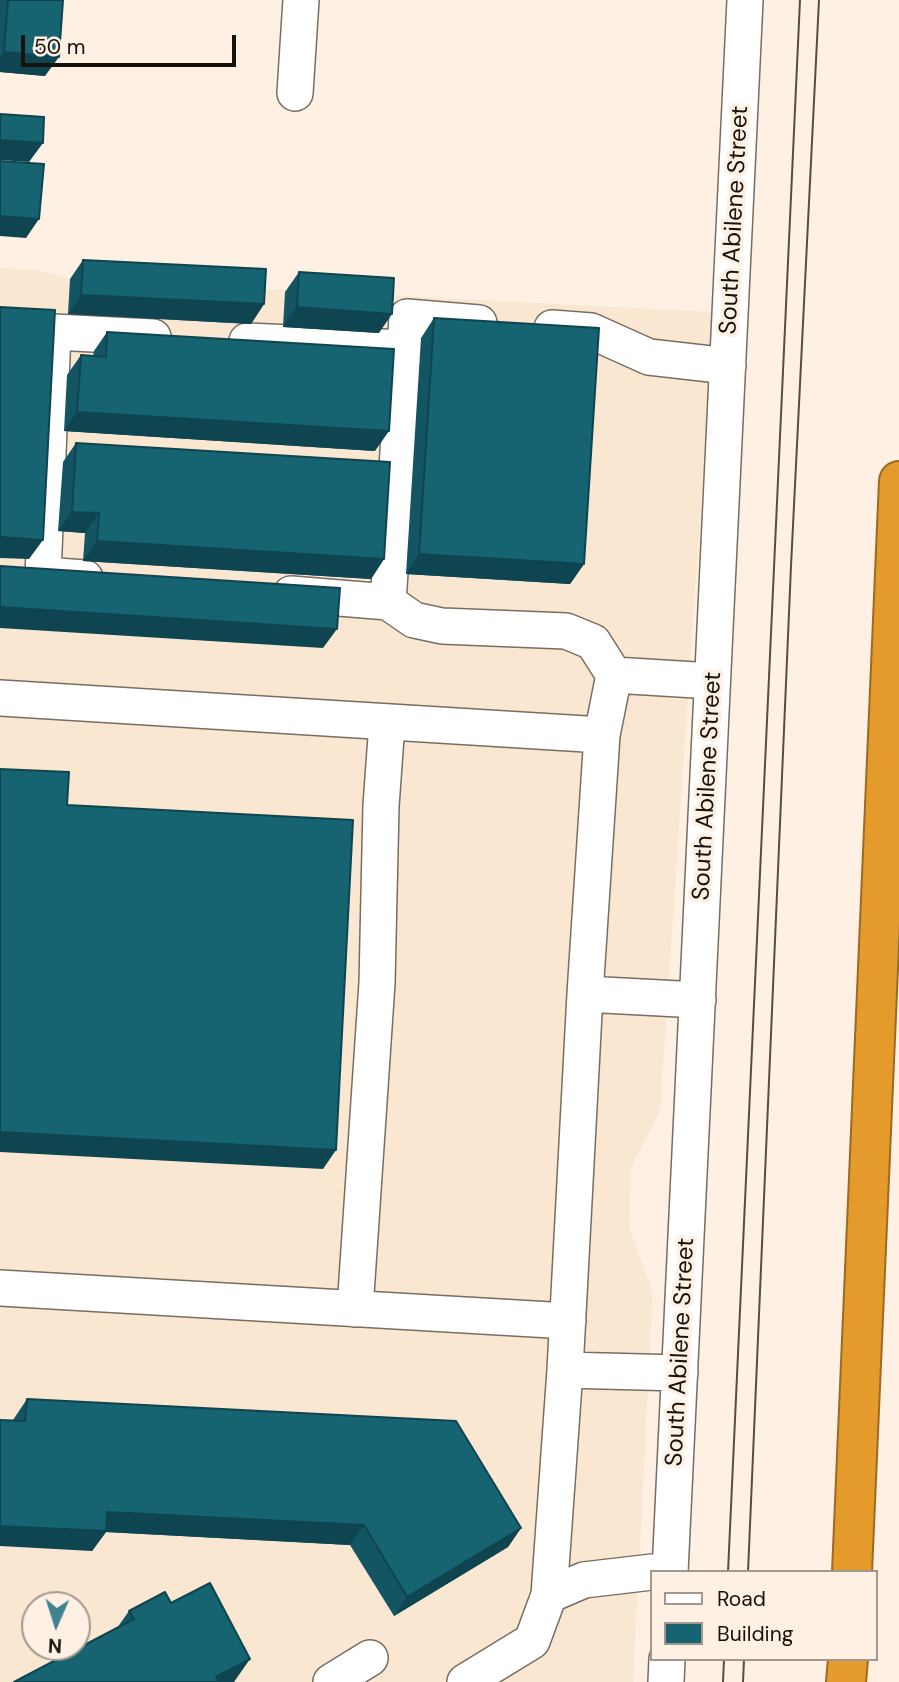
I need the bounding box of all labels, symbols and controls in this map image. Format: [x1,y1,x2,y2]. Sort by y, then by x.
scale bar [24,21,240,65]
text: 50 m [34,33,85,61]
street label: South Abilene Street [715,105,755,335]
street label: South Abilene Street [688,671,728,901]
street label: South Abilene Street [661,1237,701,1467]
legend [650,1570,878,1661]
text: Road [717,1585,766,1613]
north arrow [21,1591,91,1661]
text: Building [717,1620,793,1648]
text: N [47,1633,63,1658]

